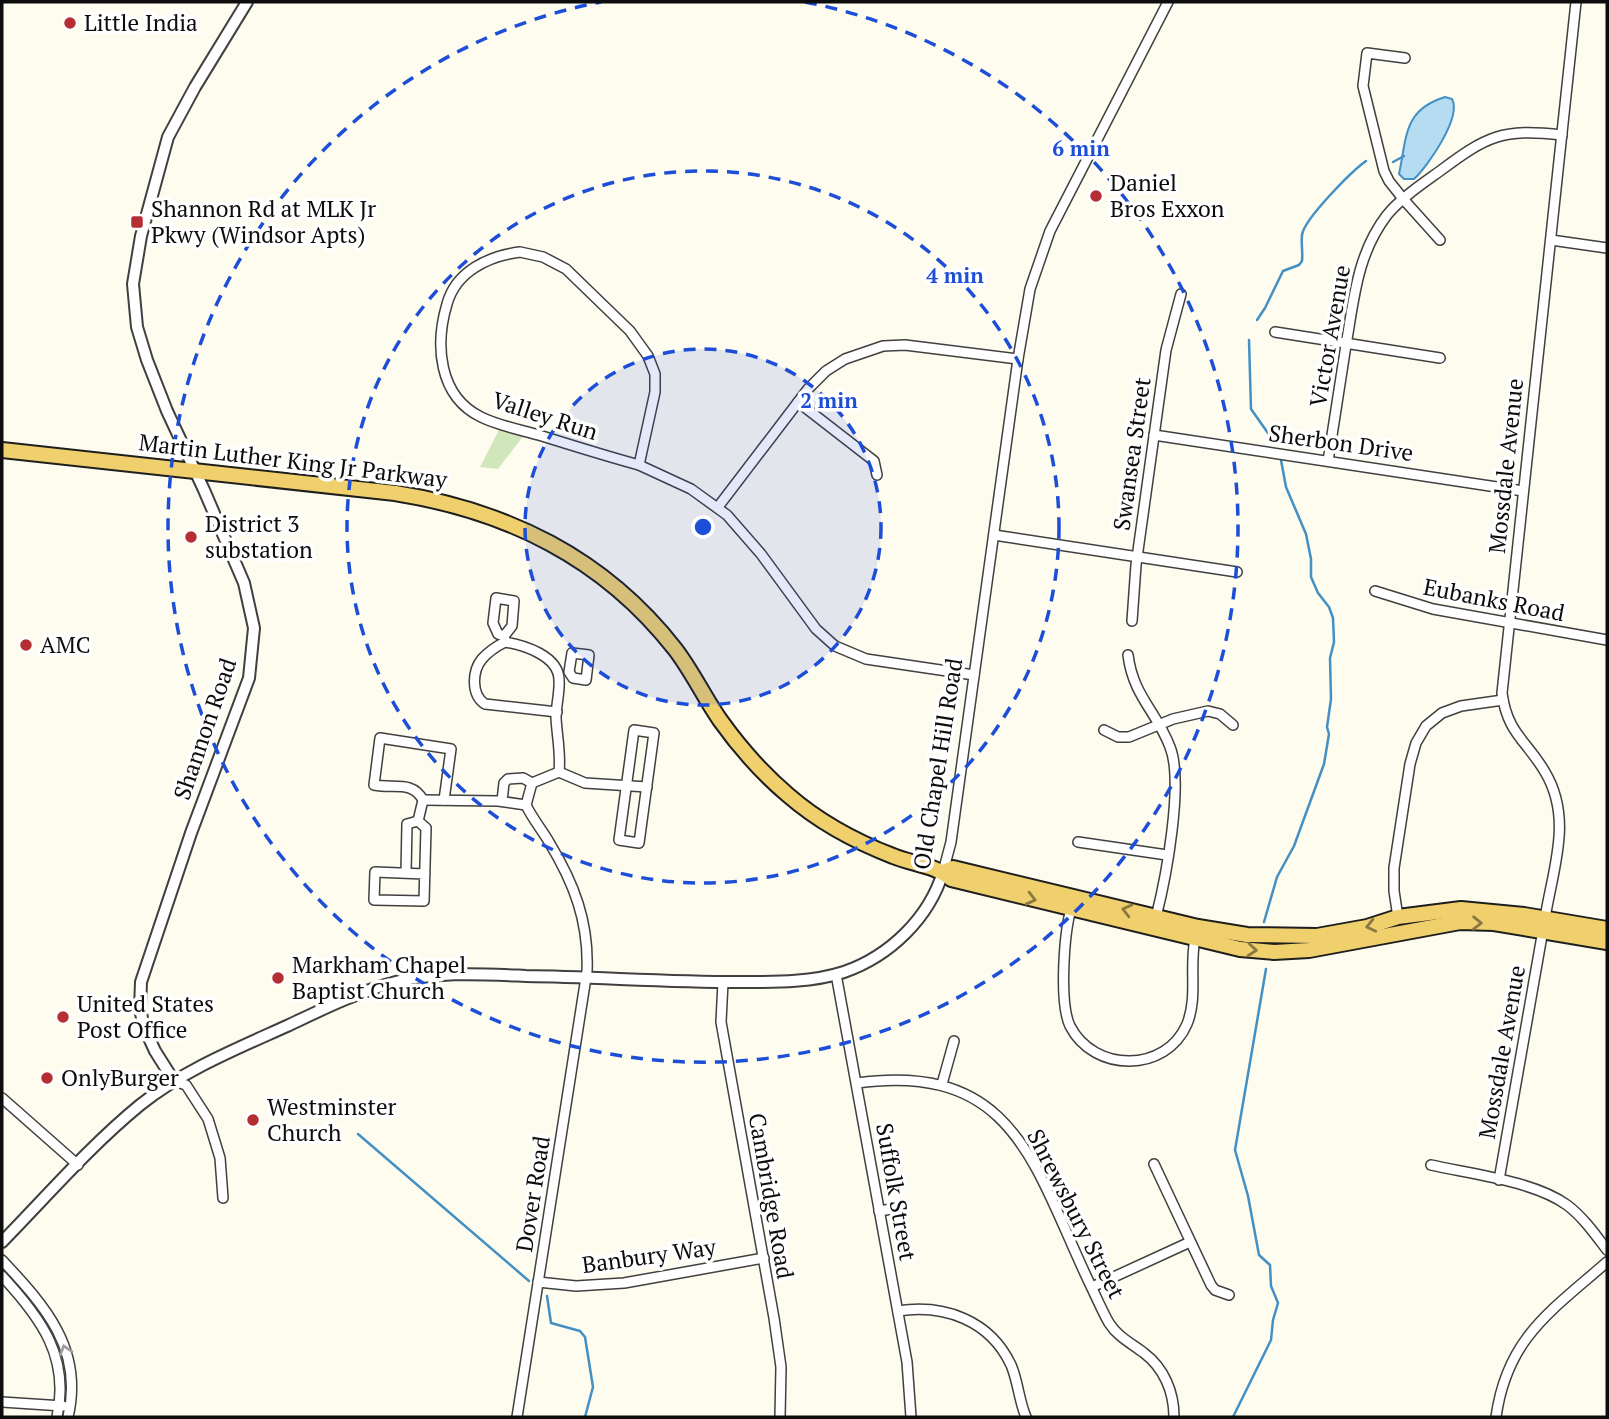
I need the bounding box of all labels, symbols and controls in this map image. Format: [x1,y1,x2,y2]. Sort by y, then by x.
place label: Little India [84,7,198,38]
marker: Little India [62,15,78,31]
text: 6 min [1052,134,1110,162]
place label: Daniel Bros Exxon [1110,167,1225,224]
marker: Daniel Bros Exxon [1088,188,1104,204]
place label: Shannon Rd at MLK Jr Pkwy (Windsor Apts) [151,193,376,250]
marker: Shannon Rd at MLK Jr Pkwy (Windsor Apts) [129,214,145,230]
text: 4 min [926,261,984,289]
street label: Victor Avenue [1302,262,1357,409]
street label: Swansea Street [1105,375,1158,533]
street label: Mossdale Avenue [1481,377,1530,555]
street label: Valley Run [488,384,602,447]
text: 2 min [800,386,858,414]
street label: Sherbon Drive [1267,417,1415,468]
street label: Martin Luther King Jr Parkway [137,426,449,495]
place label: District 3 substation [205,508,313,565]
centre of rings [691,515,715,539]
marker: District 3 substation [183,529,199,545]
street label: Eubanks Road [1421,571,1568,628]
place label: AMC [40,629,90,660]
marker: AMC [18,637,34,653]
street label: Shannon Road [166,654,243,804]
street label: Old Chapel Hill Road [905,656,970,872]
one-way arrow [1024,891,1036,905]
one-way arrow [1121,904,1133,918]
one-way arrow [1472,915,1483,930]
one-way arrow [1365,918,1377,932]
one-way arrow [1247,942,1258,957]
place label: Markham Chapel Baptist Church [292,949,466,1006]
street label: Mossdale Avenue [1471,963,1532,1141]
marker: Markham Chapel Baptist Church [270,970,286,986]
place label: United States Post Office [77,988,214,1045]
marker: United States Post Office [55,1009,71,1025]
place label: OnlyBurger [61,1062,179,1093]
marker: OnlyBurger [39,1070,55,1086]
place label: Westminster Church [267,1091,397,1148]
street label: Cambridge Road [742,1111,801,1282]
marker: Westminster Church [245,1112,261,1128]
street label: Suffolk Street [869,1121,924,1264]
street label: Shrewsbury Street [1020,1124,1133,1304]
street label: Dover Road [508,1133,557,1254]
street label: Banbury Way [580,1231,718,1280]
one-way arrow [59,1344,74,1356]

